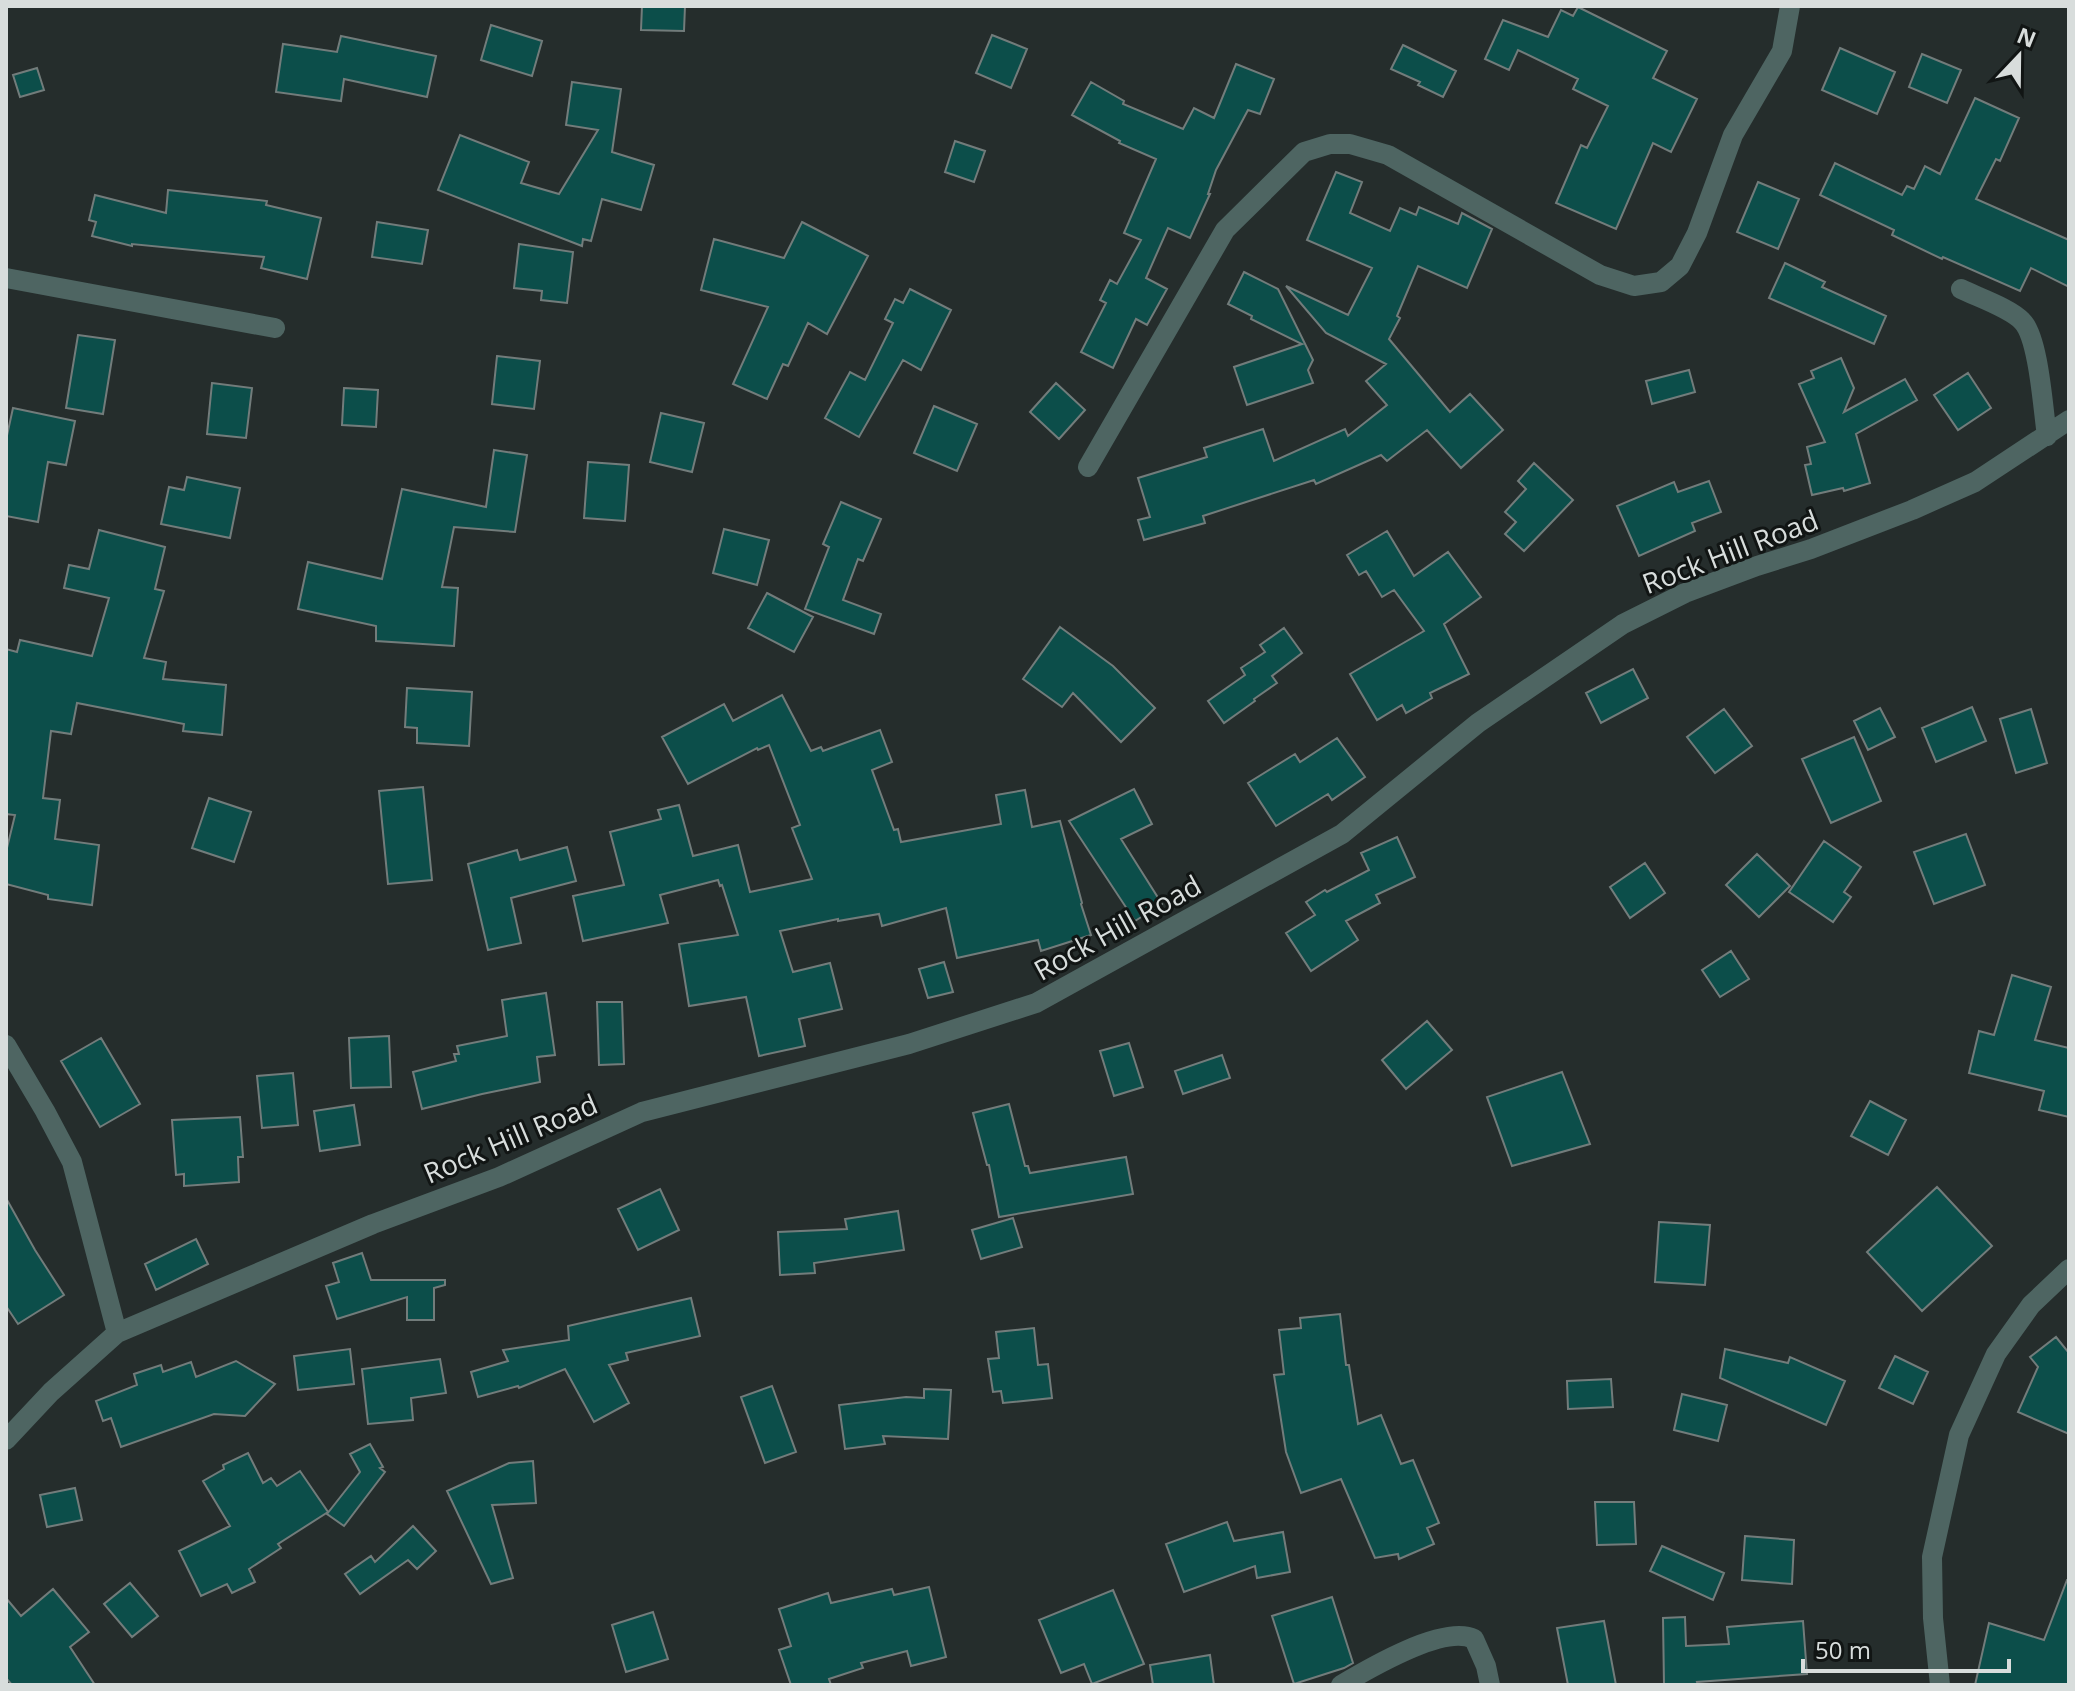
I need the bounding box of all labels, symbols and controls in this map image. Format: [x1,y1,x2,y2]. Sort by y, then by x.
north arrow [1979,16,2059,96]
text: N [2013,19,2041,54]
street label: Rock Hill Road [1637,500,1823,602]
street label: Rock Hill Road [1027,865,1207,989]
street label: Rock Hill Road [417,1084,603,1192]
scale bar [1803,1623,2009,1673]
text: 50 m [1815,1633,1871,1666]

